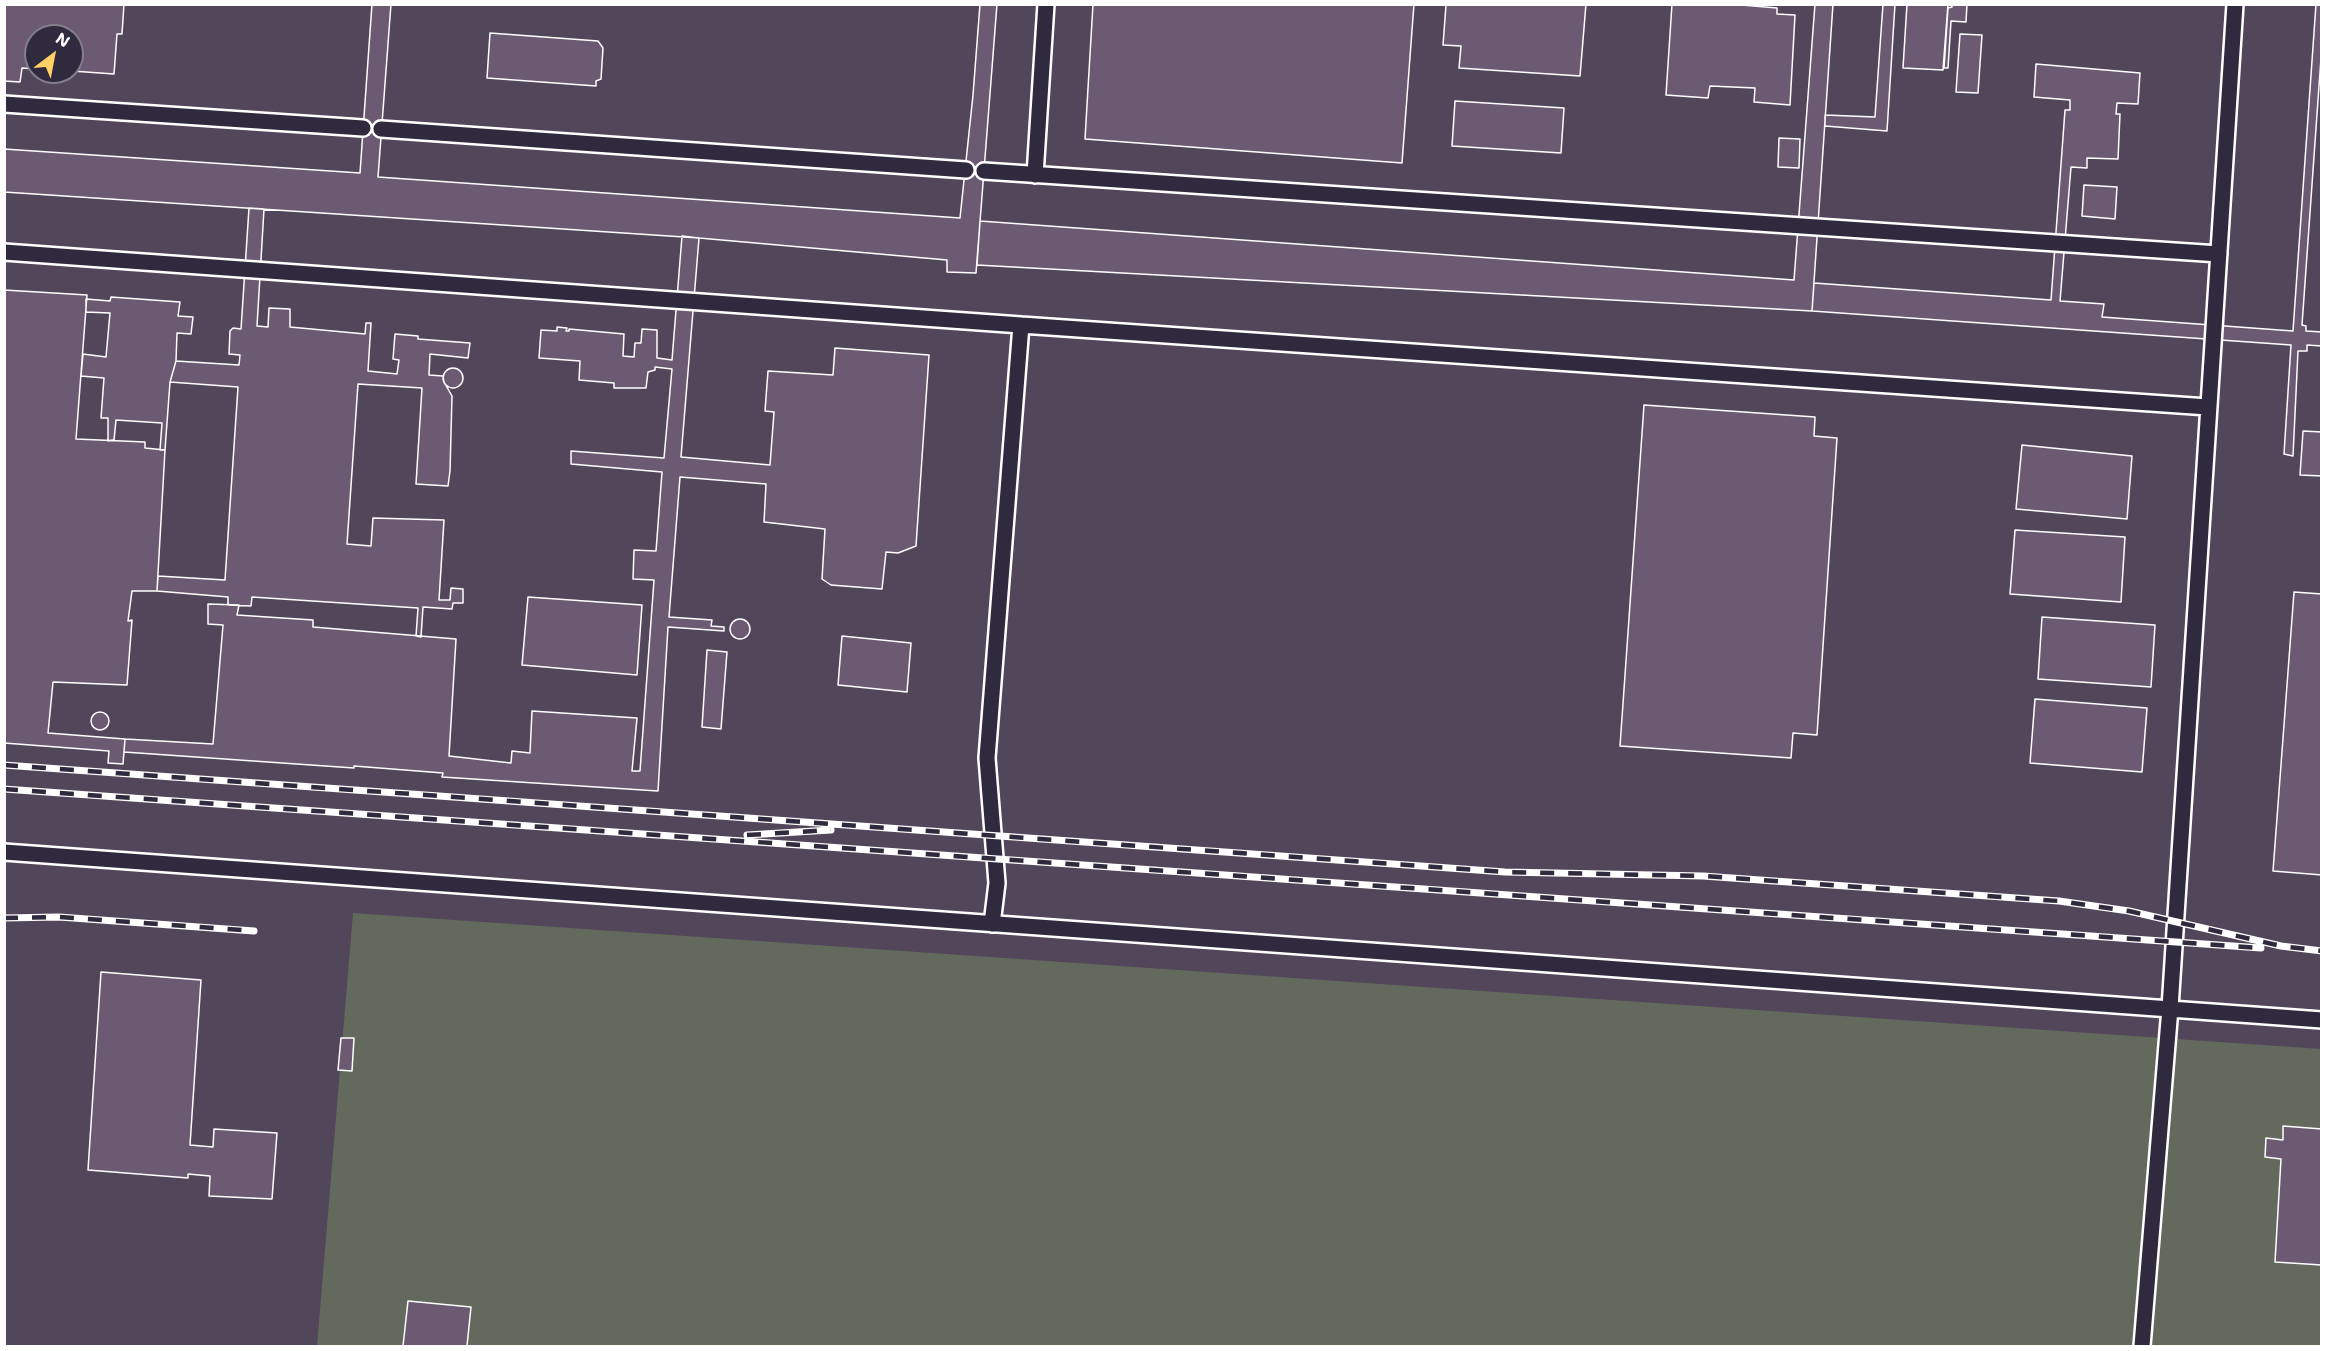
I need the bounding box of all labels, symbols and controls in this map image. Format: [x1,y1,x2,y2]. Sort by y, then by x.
north arrow [24,24,84,84]
text: N [52,28,74,52]

